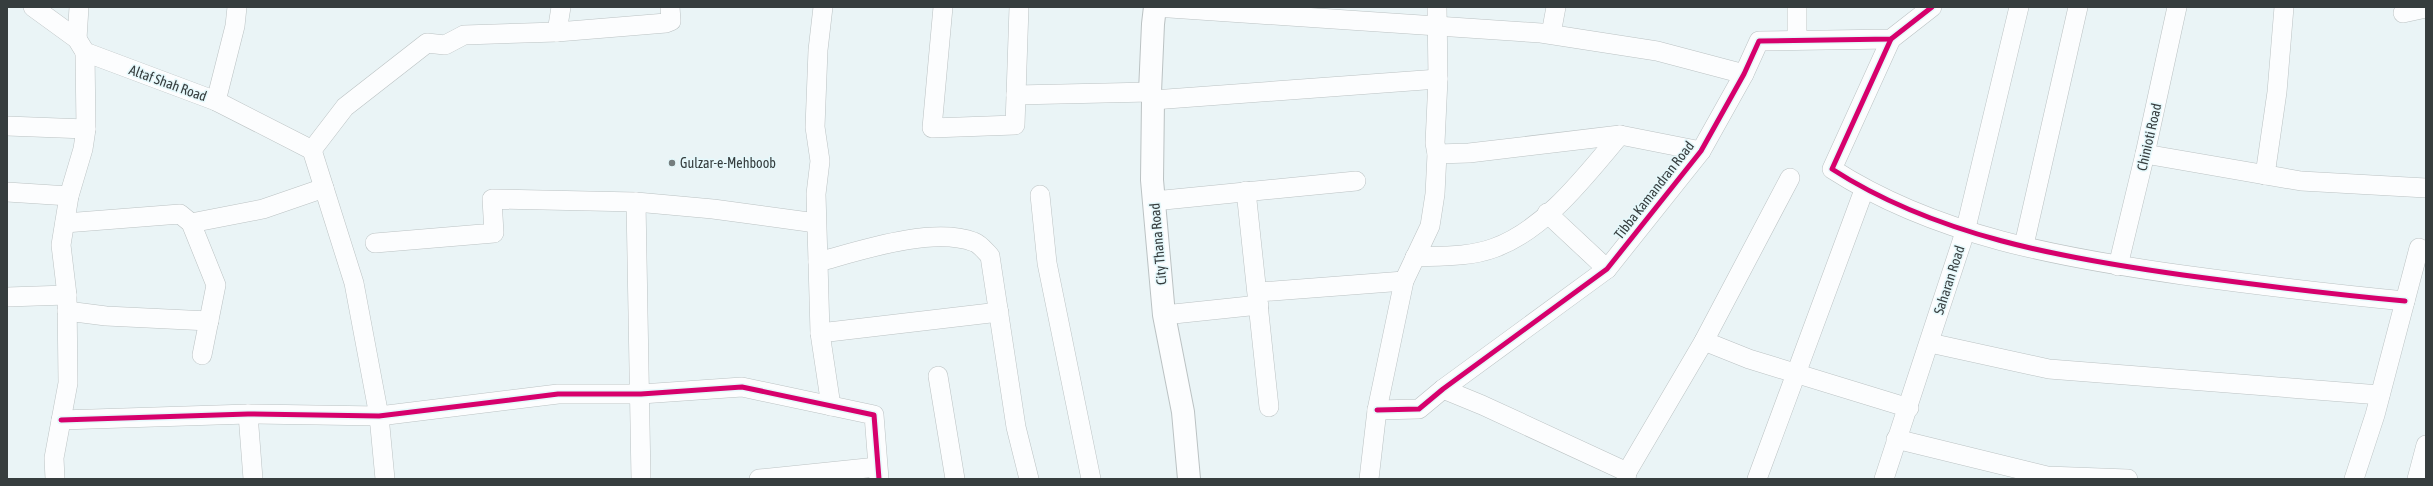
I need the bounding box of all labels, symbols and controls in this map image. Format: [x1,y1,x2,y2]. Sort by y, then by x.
street label: Altaf Shah Road [127,62,209,104]
street label: Chinioti Road [2133,102,2165,172]
street label: Tibba Kamandran Road [1611,138,1697,242]
place label: Gulzar-e-Mehboob [680,155,776,171]
marker: Gulzar-e-Mehboob [667,158,677,168]
street label: City Thana Road [1146,202,1170,286]
street label: Saharan Road [1930,244,1968,316]

